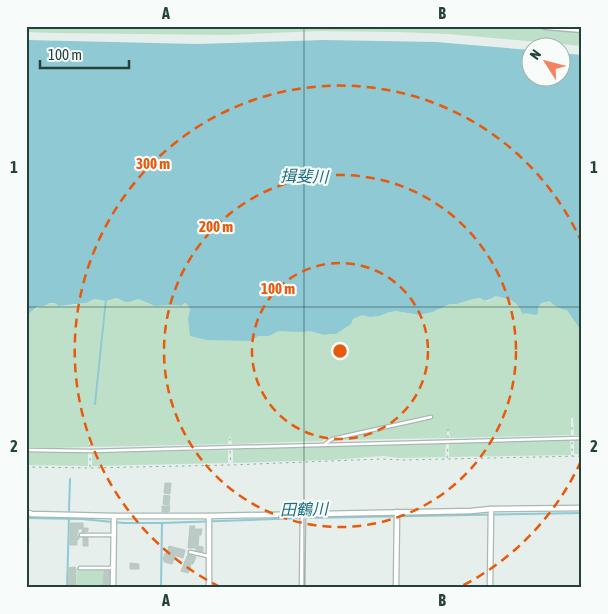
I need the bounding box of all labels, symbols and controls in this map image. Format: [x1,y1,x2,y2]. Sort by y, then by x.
text: A [161,4,170,22]
text: B [438,4,446,22]
scale bar [40,38,129,70]
north arrow [520,38,570,88]
text: 100 m [48,46,82,63]
text: N [527,46,544,62]
text: 300 m [136,155,170,172]
text: 1 [10,158,18,176]
text: 1 [590,158,598,176]
water label: 揖斐川 [280,167,330,185]
text: 200 m [199,218,233,235]
text: 100 m [261,280,295,297]
centre of rings [331,342,349,360]
text: 2 [10,437,18,455]
text: 2 [590,437,598,455]
water label: 田鶴川 [280,500,330,518]
text: A [161,591,170,609]
text: B [438,591,446,609]

